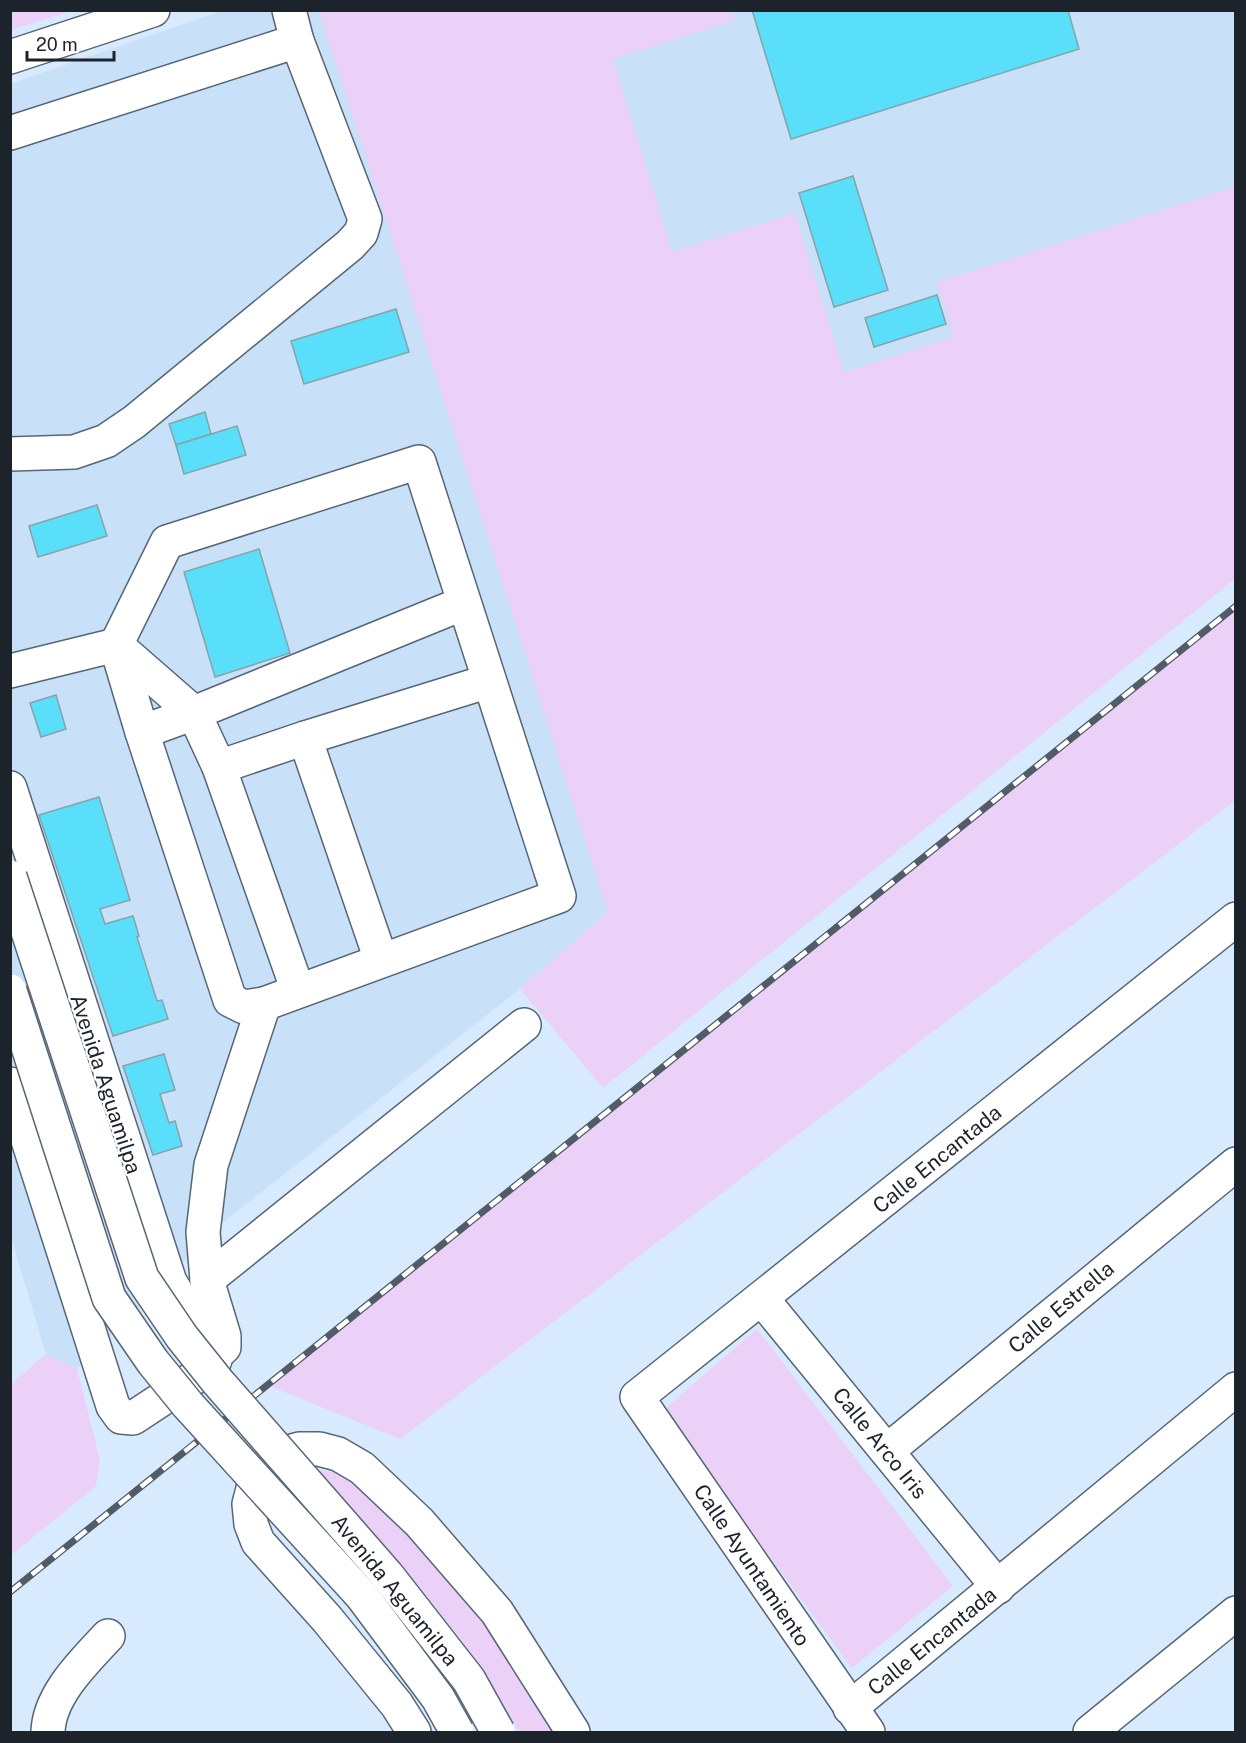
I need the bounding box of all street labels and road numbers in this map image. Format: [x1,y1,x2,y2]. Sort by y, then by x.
street label: Avenida Aguamilpa [65,991,147,1177]
street label: Calle Encantada [868,1100,1006,1218]
street label: Calle Estrella [1003,1256,1119,1358]
street label: Calle Arco Iris [828,1382,932,1504]
street label: Calle Ayuntamiento [689,1479,815,1651]
street label: Avenida Aguamilpa [326,1509,464,1671]
street label: Calle Encantada [863,1582,1001,1700]

